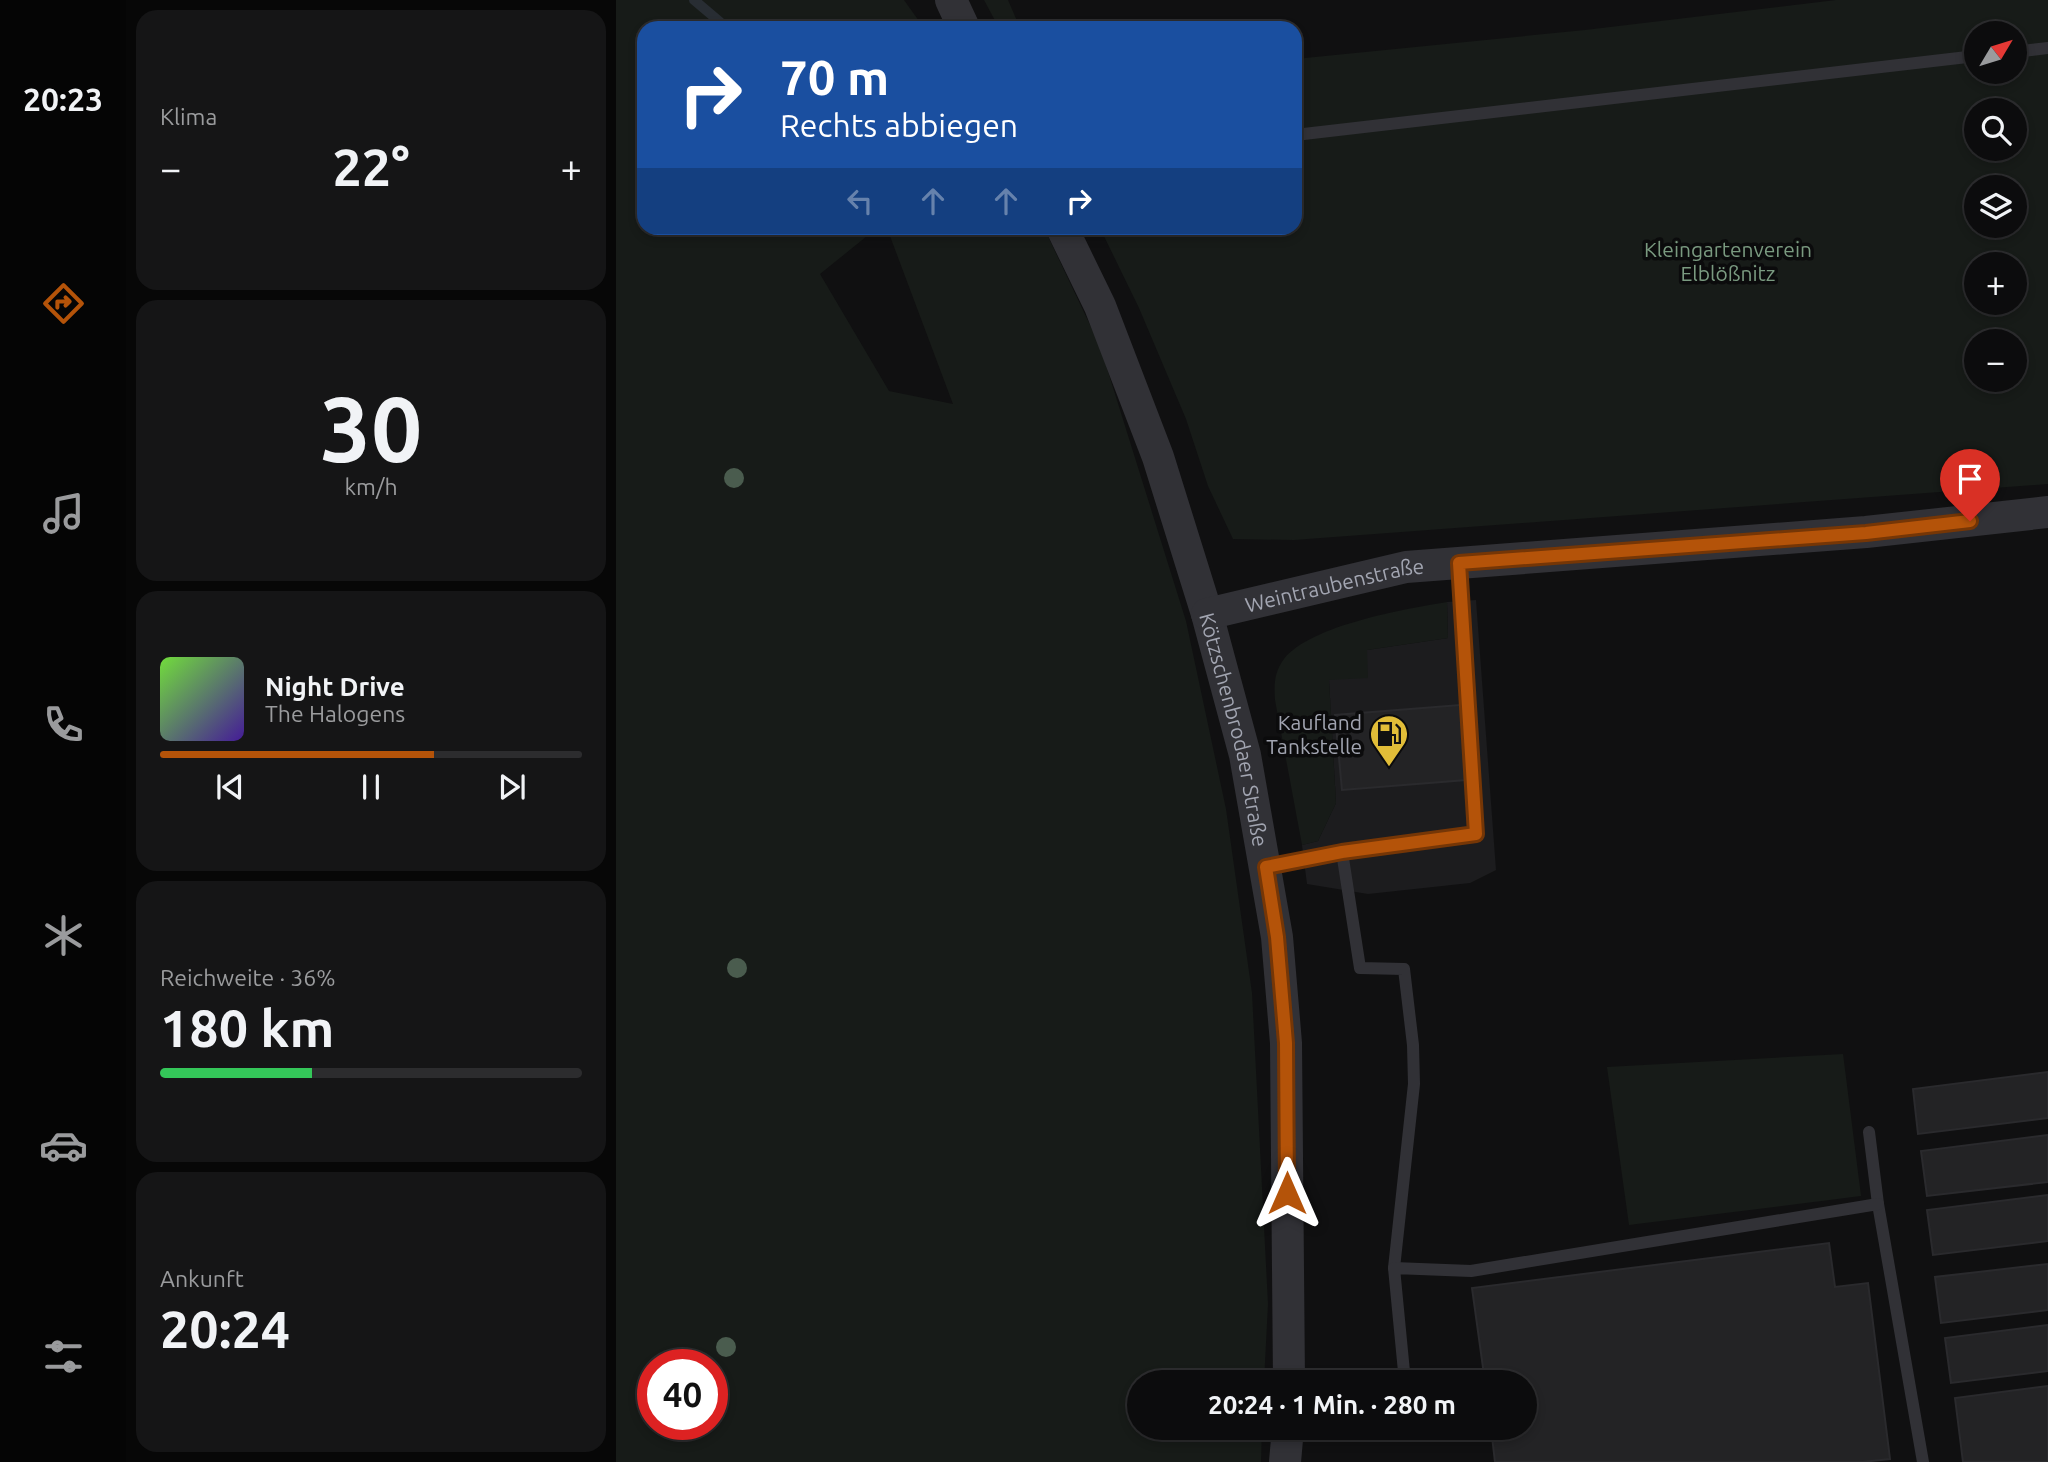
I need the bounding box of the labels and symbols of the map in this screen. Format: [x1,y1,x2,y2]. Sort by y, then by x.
north arrow [1964,21,2026,84]
park label: Kleingartenverein Elblößnitz [1644,237,1812,285]
pin [1940,449,2000,521]
street label: Weintraubenstraße [1243,554,1425,617]
street label: Kötzschenbrodaer Straße [1195,610,1273,848]
place label: Kaufland Tankstelle [1266,710,1362,758]
fuel station icon: Kaufland Tankstelle [1368,713,1410,768]
position arrow [1250,1156,1324,1230]
speed limit sign: 40 [637,1349,728,1440]

